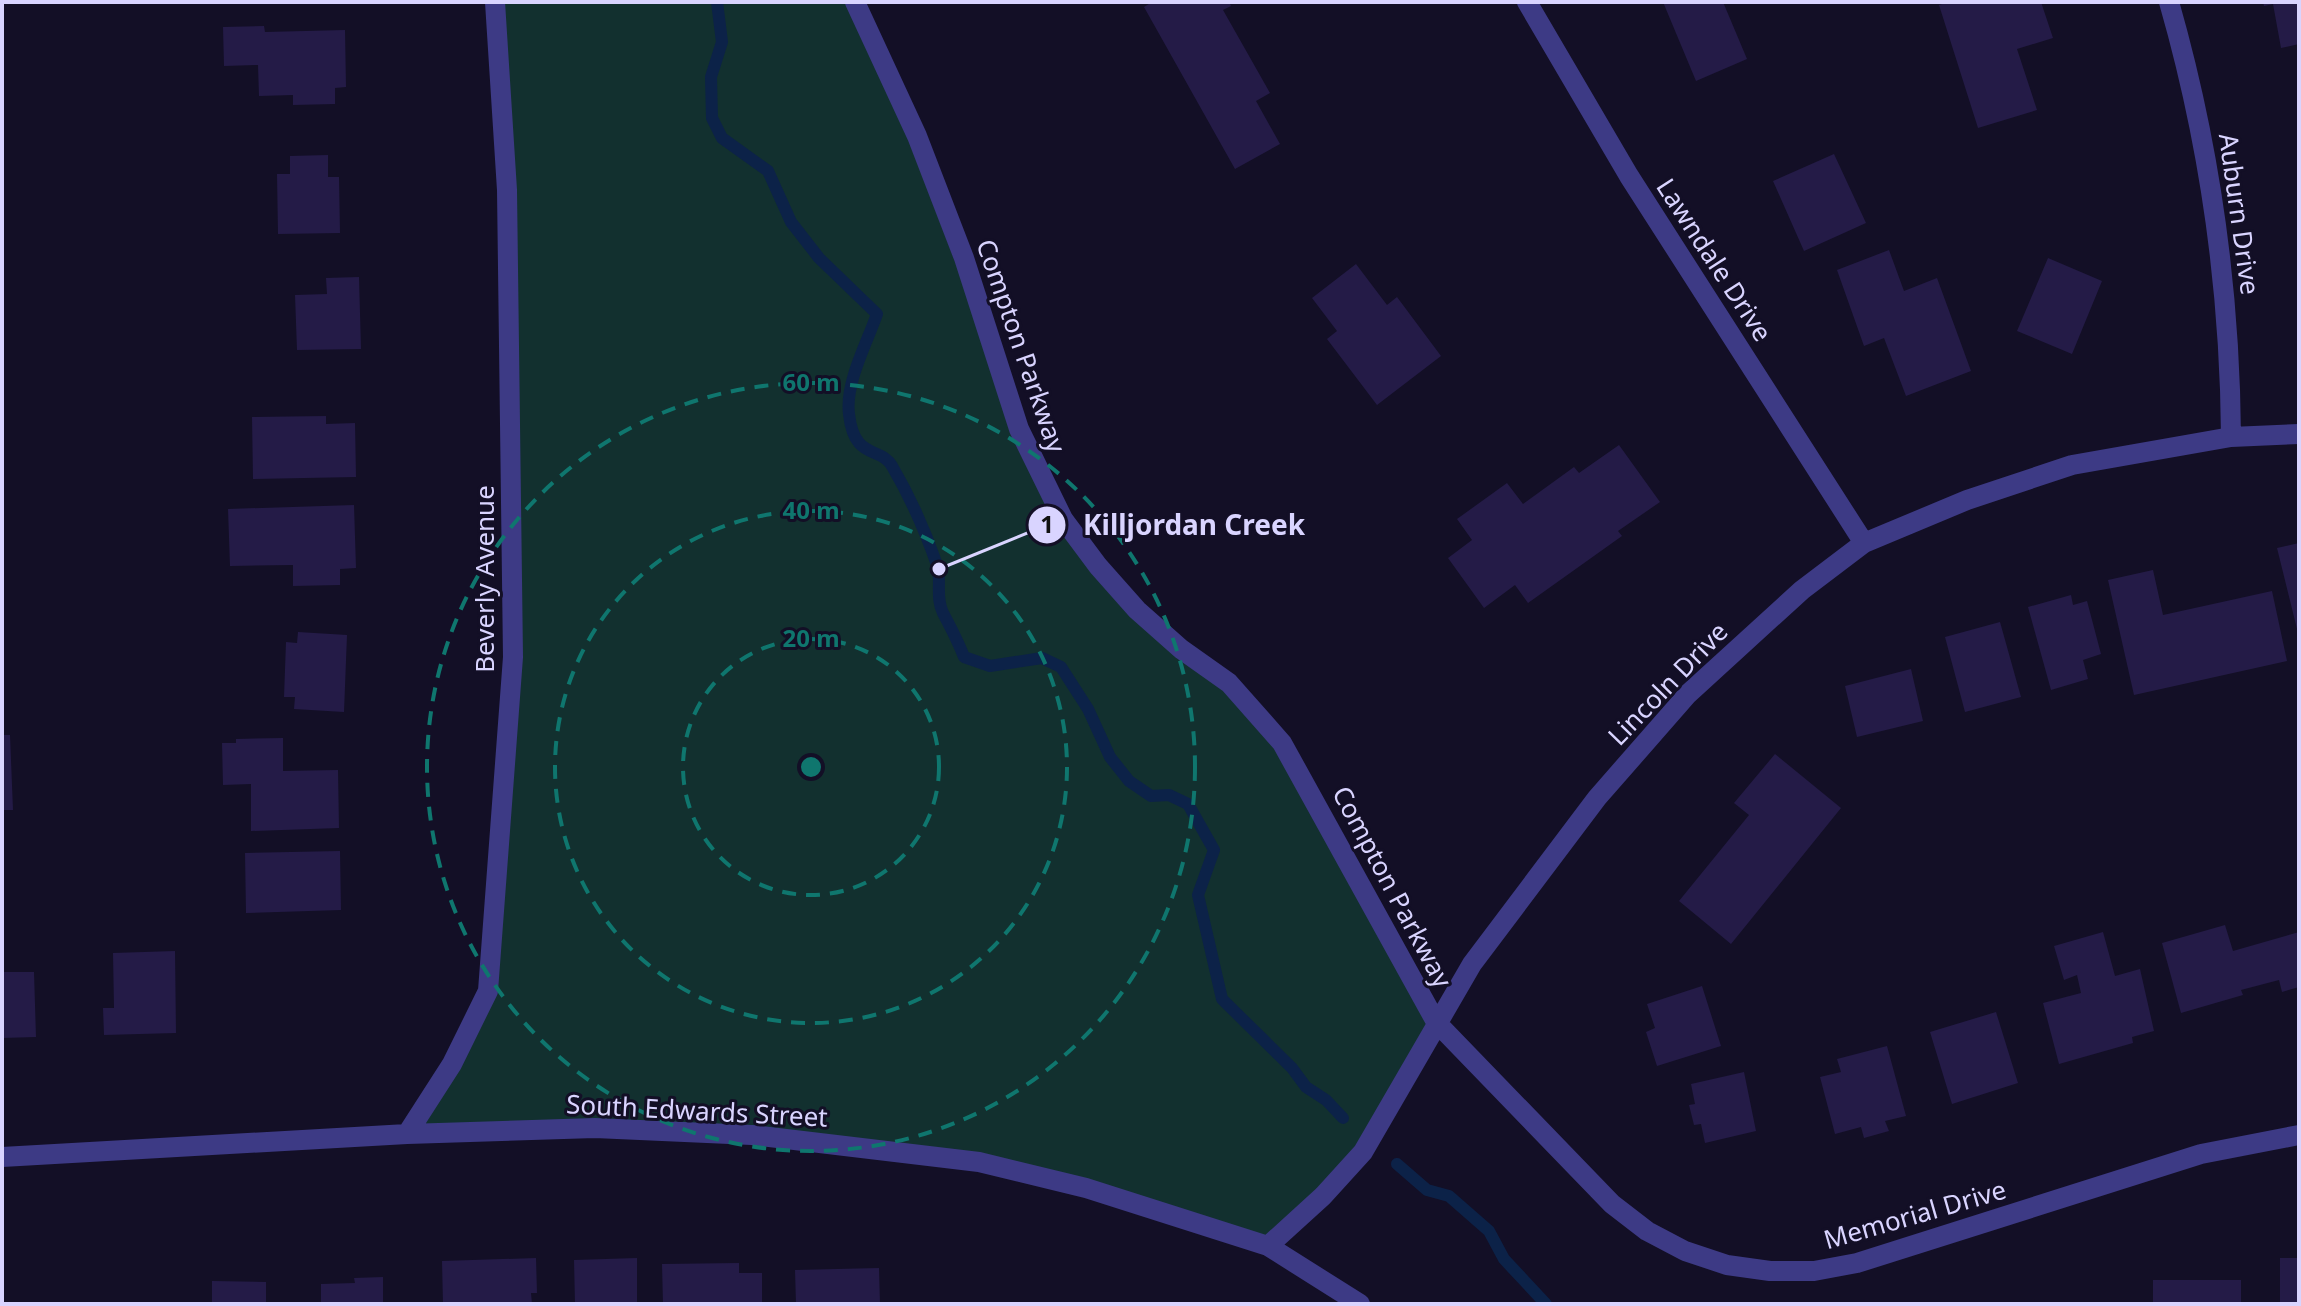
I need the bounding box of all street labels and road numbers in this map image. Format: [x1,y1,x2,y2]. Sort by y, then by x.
street label: Auburn Drive [2211,131,2269,297]
street label: Lawndale Drive [1649,171,1781,348]
street label: Compton Parkway [969,234,1076,458]
street label: Beverly Avenue [466,485,502,673]
street label: Lincoln Drive [1599,614,1735,753]
street label: Compton Parkway [1324,779,1462,994]
street label: South Edwards Street [565,1085,829,1135]
street label: Memorial Drive [1819,1171,2010,1257]

